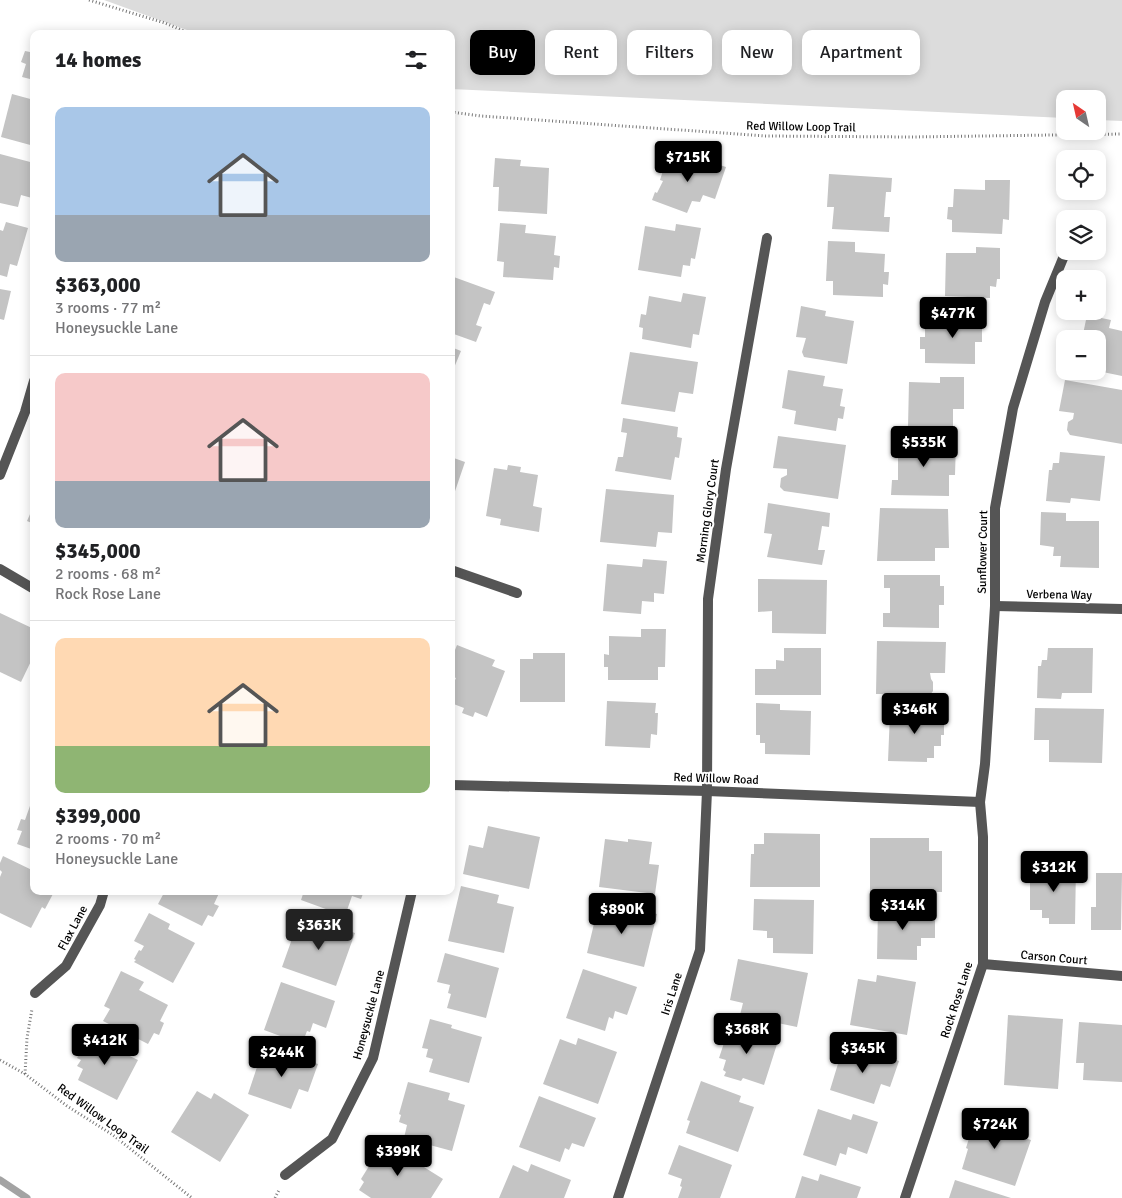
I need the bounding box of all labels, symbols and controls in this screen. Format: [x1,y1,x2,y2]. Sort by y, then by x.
chip: Buy [470,30,535,75]
chip: Rent [545,30,617,75]
chip: Filters [627,30,712,75]
chip: New [722,30,792,75]
chip: Apartment [802,30,920,75]
icon: filters [402,46,430,74]
text: 14 homes [55,47,141,73]
north arrow [1056,90,1106,140]
map controls [1056,90,1106,380]
street label: Red Willow Loop Trail [746,119,856,135]
icon: home [198,140,288,230]
pin: $715K [653,140,723,183]
text: $715K [666,147,710,167]
button: locate [1056,150,1106,200]
button: layers [1056,210,1106,260]
button: + [1056,270,1106,320]
text: $363,000 [55,272,141,298]
pin: $477K [918,296,988,339]
text: 3 rooms · 77 m² [55,298,161,318]
text: $477K [931,303,975,323]
text: Honeysuckle Lane [55,318,178,338]
button: − [1056,330,1106,380]
icon: home [198,405,288,495]
pin: $535K [889,426,959,468]
text: $535K [902,432,946,452]
street label: Morning Glory Court [693,458,723,564]
street label: Sunflower Court [975,510,991,594]
text: $345,000 [55,538,141,564]
text: 2 rooms · 68 m² [55,564,161,584]
text: Rock Rose Lane [55,584,161,604]
street label: Verbena Way [1026,587,1092,603]
icon: home [198,670,288,760]
pin: $346K [880,692,950,735]
text: $346K [893,699,937,719]
street label: Red Willow Road [673,770,759,788]
text: $399,000 [55,803,141,829]
text: 2 rooms · 70 m² [55,829,161,849]
text: Honeysuckle Lane [55,849,178,869]
pin: $312K [1019,850,1089,893]
text: $312K [1032,857,1076,877]
pin: $314K [868,888,938,931]
pin: $890K [587,892,657,935]
text: $314K [881,895,925,915]
text: $890K [600,899,644,919]
street label: Flax Lane [55,903,91,953]
pin: $363K [284,908,354,951]
text: $363K [297,915,341,935]
street label: Carson Court [1020,948,1088,968]
street label: Rock Rose Lane [938,960,976,1040]
street label: Honeysuckle Lane [350,968,388,1062]
street label: Iris Lane [658,971,686,1017]
pin: $368K [712,1012,782,1055]
text: $368K [725,1019,769,1039]
pin: $412K [70,1024,140,1066]
text: $412K [83,1030,127,1050]
pin: $345K [828,1032,898,1074]
pin: $244K [247,1036,317,1078]
text: $345K [841,1038,885,1058]
text: $244K [260,1042,304,1062]
street label: Red Willow Loop Trail [54,1081,152,1158]
pin: $724K [960,1108,1030,1150]
text: $724K [973,1114,1017,1134]
pin: $399K [363,1134,433,1177]
text: $399K [376,1141,420,1161]

